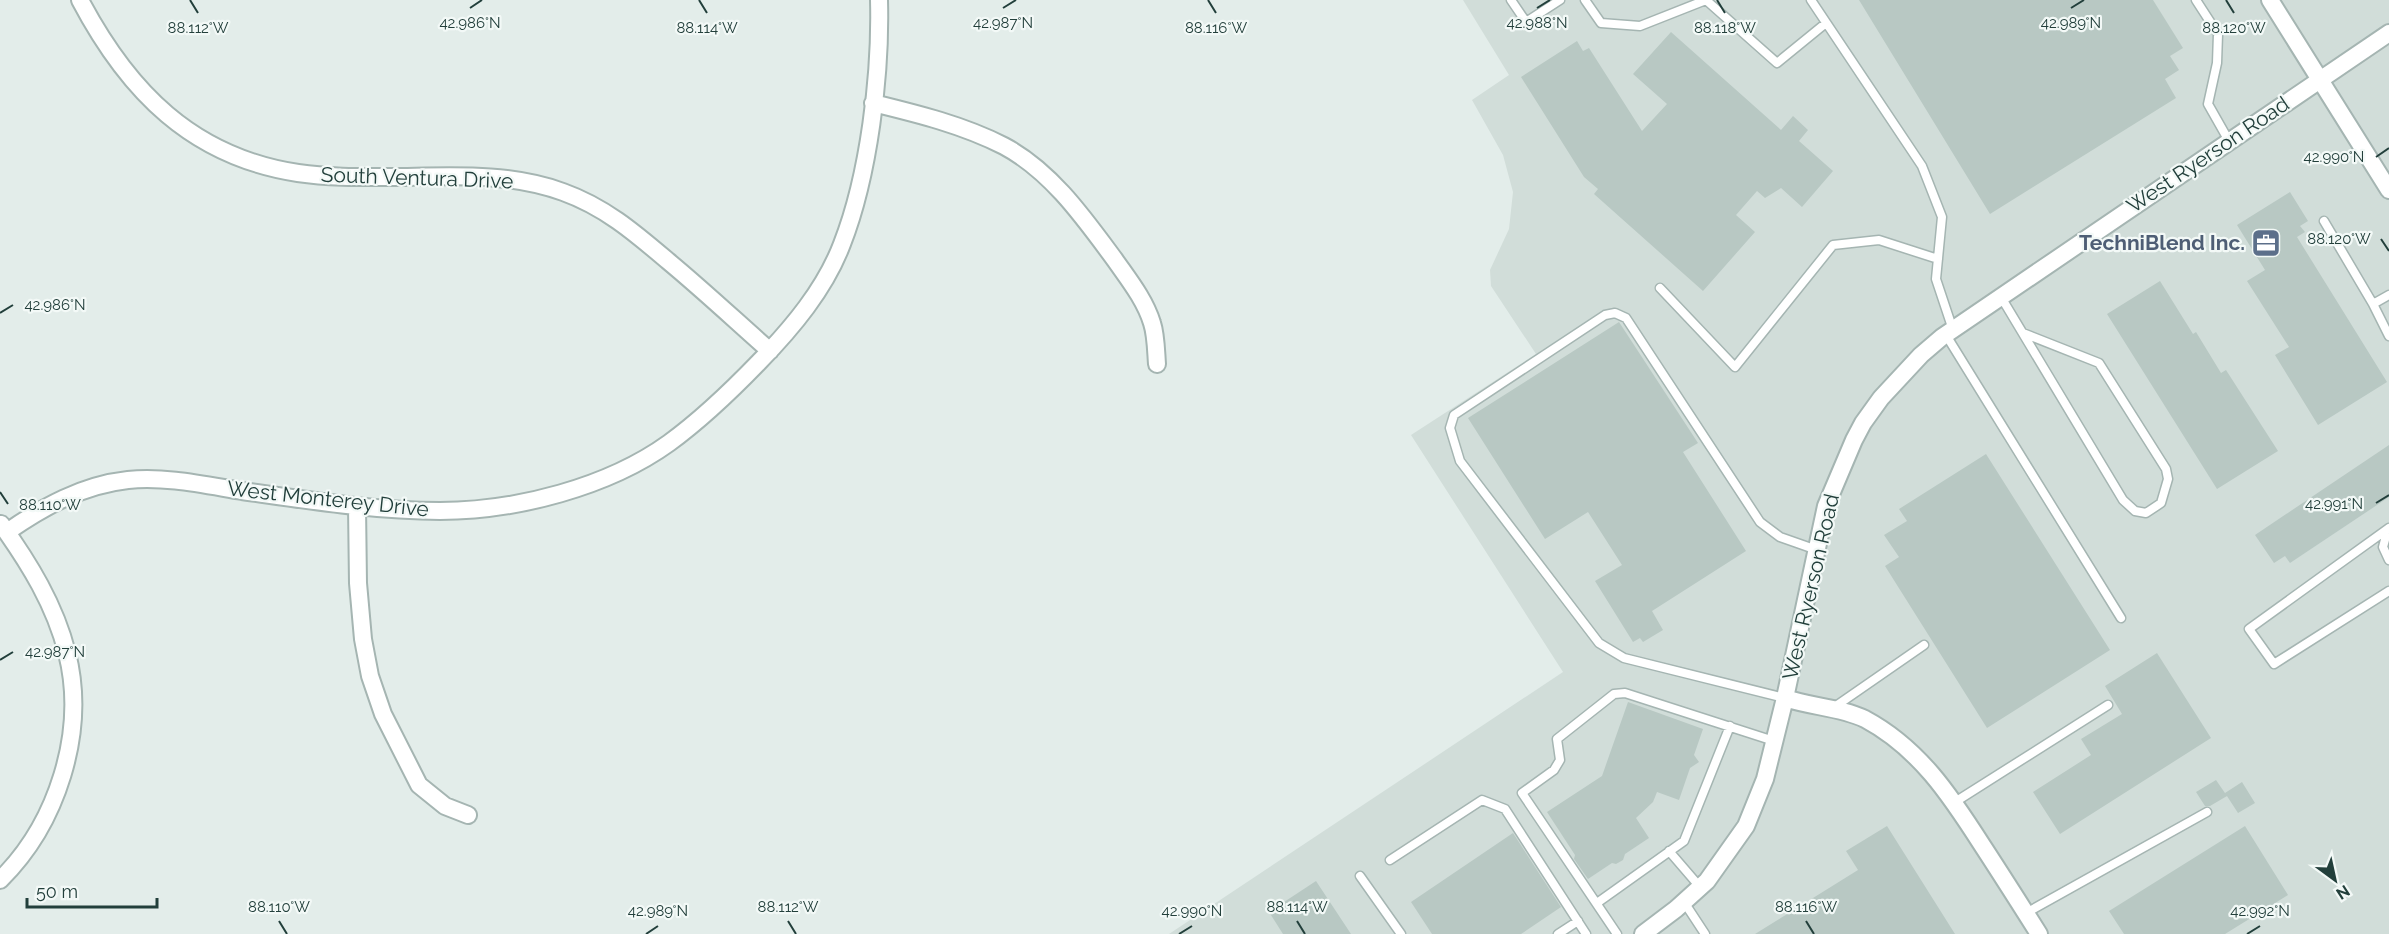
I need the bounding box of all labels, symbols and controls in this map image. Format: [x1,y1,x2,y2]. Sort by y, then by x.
text: 42.986°N [439,14,501,32]
text: 42.987°N [973,14,1033,32]
text: 42.988°N [1507,14,1568,32]
text: 42.989°N [2041,14,2101,32]
text: 88.112°W [168,19,229,37]
text: 88.114°W [676,19,738,37]
text: 88.116°W [1185,19,1247,37]
text: 88.118°W [1694,19,1756,37]
text: 88.120°W [2202,19,2266,37]
street label: West Ryerson Road [2122,91,2294,218]
text: 42.990°N [2304,148,2364,166]
street label: South Ventura Drive [320,162,514,193]
office icon: TechniBlend Inc. [2250,227,2282,259]
place label: TechniBlend Inc. [2079,230,2245,255]
text: 88.120°W [2307,230,2371,248]
text: 42.986°N [24,296,86,314]
street label: West Monterey Drive [226,475,430,522]
street label: West Ryerson Road [1777,491,1844,682]
text: 42.991°N [2305,495,2363,513]
text: 88.110°W [19,496,81,514]
text: 42.987°N [25,643,85,661]
north arrow [2305,850,2365,910]
scale bar [27,871,158,909]
text: 50 m [36,881,78,902]
text: N [2333,881,2353,903]
text: 88.110°W [248,898,310,916]
text: 88.112°W [758,898,819,916]
text: 88.114°W [1266,898,1328,916]
text: 88.116°W [1775,898,1837,916]
text: 42.989°N [628,902,688,920]
text: 42.990°N [1162,902,1222,920]
text: 42.992°N [2230,902,2290,920]

